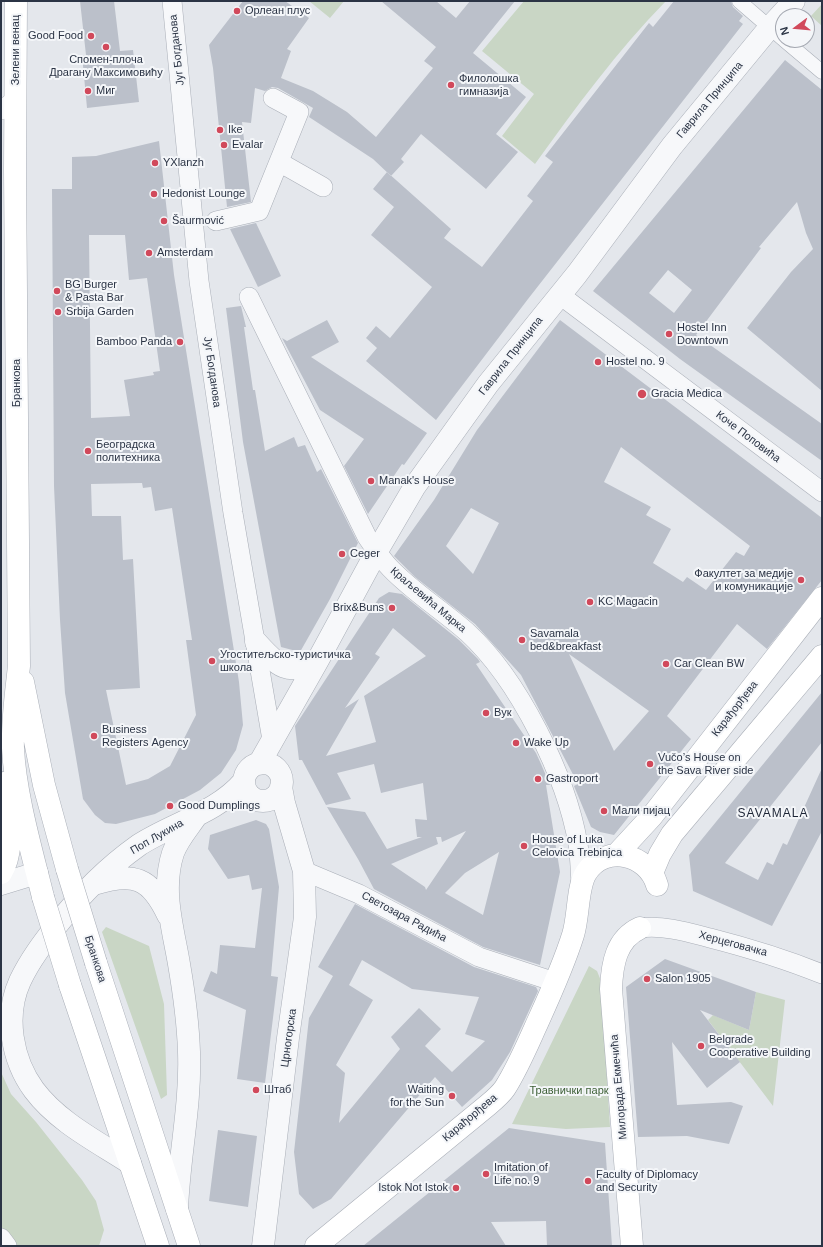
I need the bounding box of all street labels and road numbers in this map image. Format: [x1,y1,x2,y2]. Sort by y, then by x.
street label: Југ Богданова [167,14,187,86]
street label: Зелени венац [9,15,23,85]
street label: Гаврила Принципа [674,59,746,141]
street label: Гаврила Принципа [476,314,546,398]
street label: Југ Богданова [200,336,224,408]
street label: Бранкова [10,359,24,407]
street label: Коче Поповића [713,408,783,466]
street label: Краљевића Марка [387,565,469,635]
street label: Карађорђева [709,678,761,740]
street label: Поп Лукина [128,817,186,857]
street label: Светозара Радића [359,889,449,945]
street label: Херцеговачка [697,929,769,959]
street label: Бранкова [81,934,109,984]
street label: Црногорска [278,1008,300,1068]
street label: Милорада Екмечића [608,1034,630,1140]
street label: Карађорђева [440,1091,500,1145]

